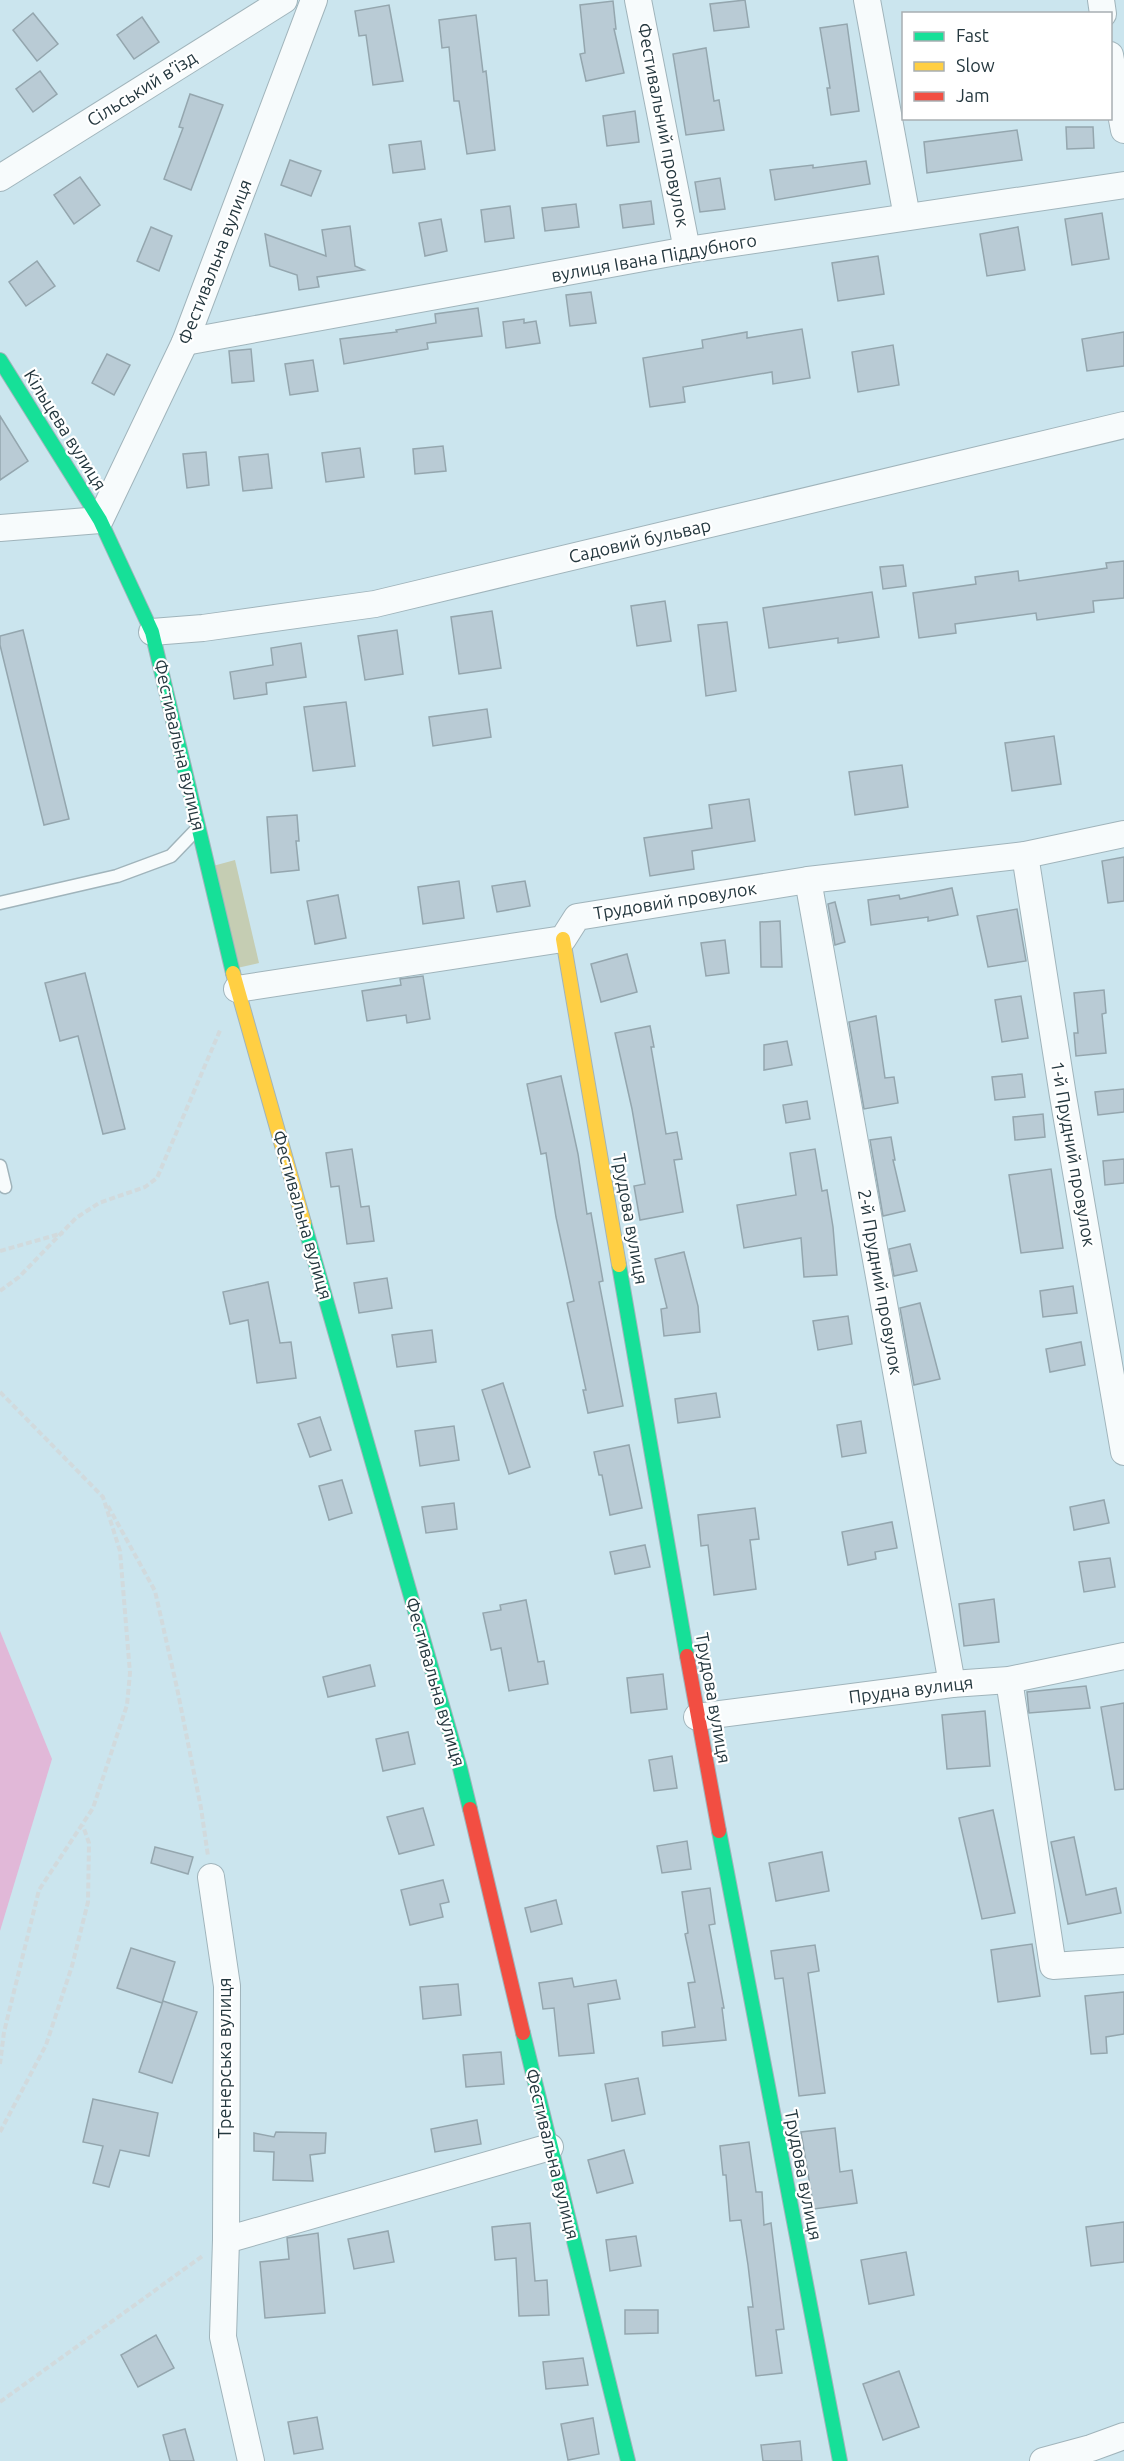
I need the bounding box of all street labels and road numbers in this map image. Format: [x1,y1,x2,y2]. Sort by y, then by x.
street label: Фестивальний провулок [634,21,694,229]
street label: Сільський в’їзд [83,46,200,130]
street label: Фестивальна вулиця [173,176,255,347]
street label: вулиця Івана Піддубного [550,229,758,285]
street label: Кільцева вулиця [21,365,111,494]
street label: Садовий бульвар [567,514,713,566]
street label: Фестивальна вулиця [151,657,209,832]
street label: Трудовий провулок [592,877,758,923]
street label: 1-й Прудний провулок [1048,1060,1100,1248]
street label: Фестивальна вулиця [269,1128,337,1302]
street label: Трудова вулиця [610,1152,652,1286]
street label: 2-й Прудний провулок [855,1188,907,1376]
street label: Фестивальна вулиця [402,1595,470,1769]
street label: Трудова вулиця [693,1631,735,1765]
street label: Прудна вулиця [847,1671,974,1707]
street label: Тренерська вулиця [214,1978,234,2138]
street label: Фестивальна вулиця [522,2066,584,2241]
street label: Трудова вулиця [782,2108,826,2242]

